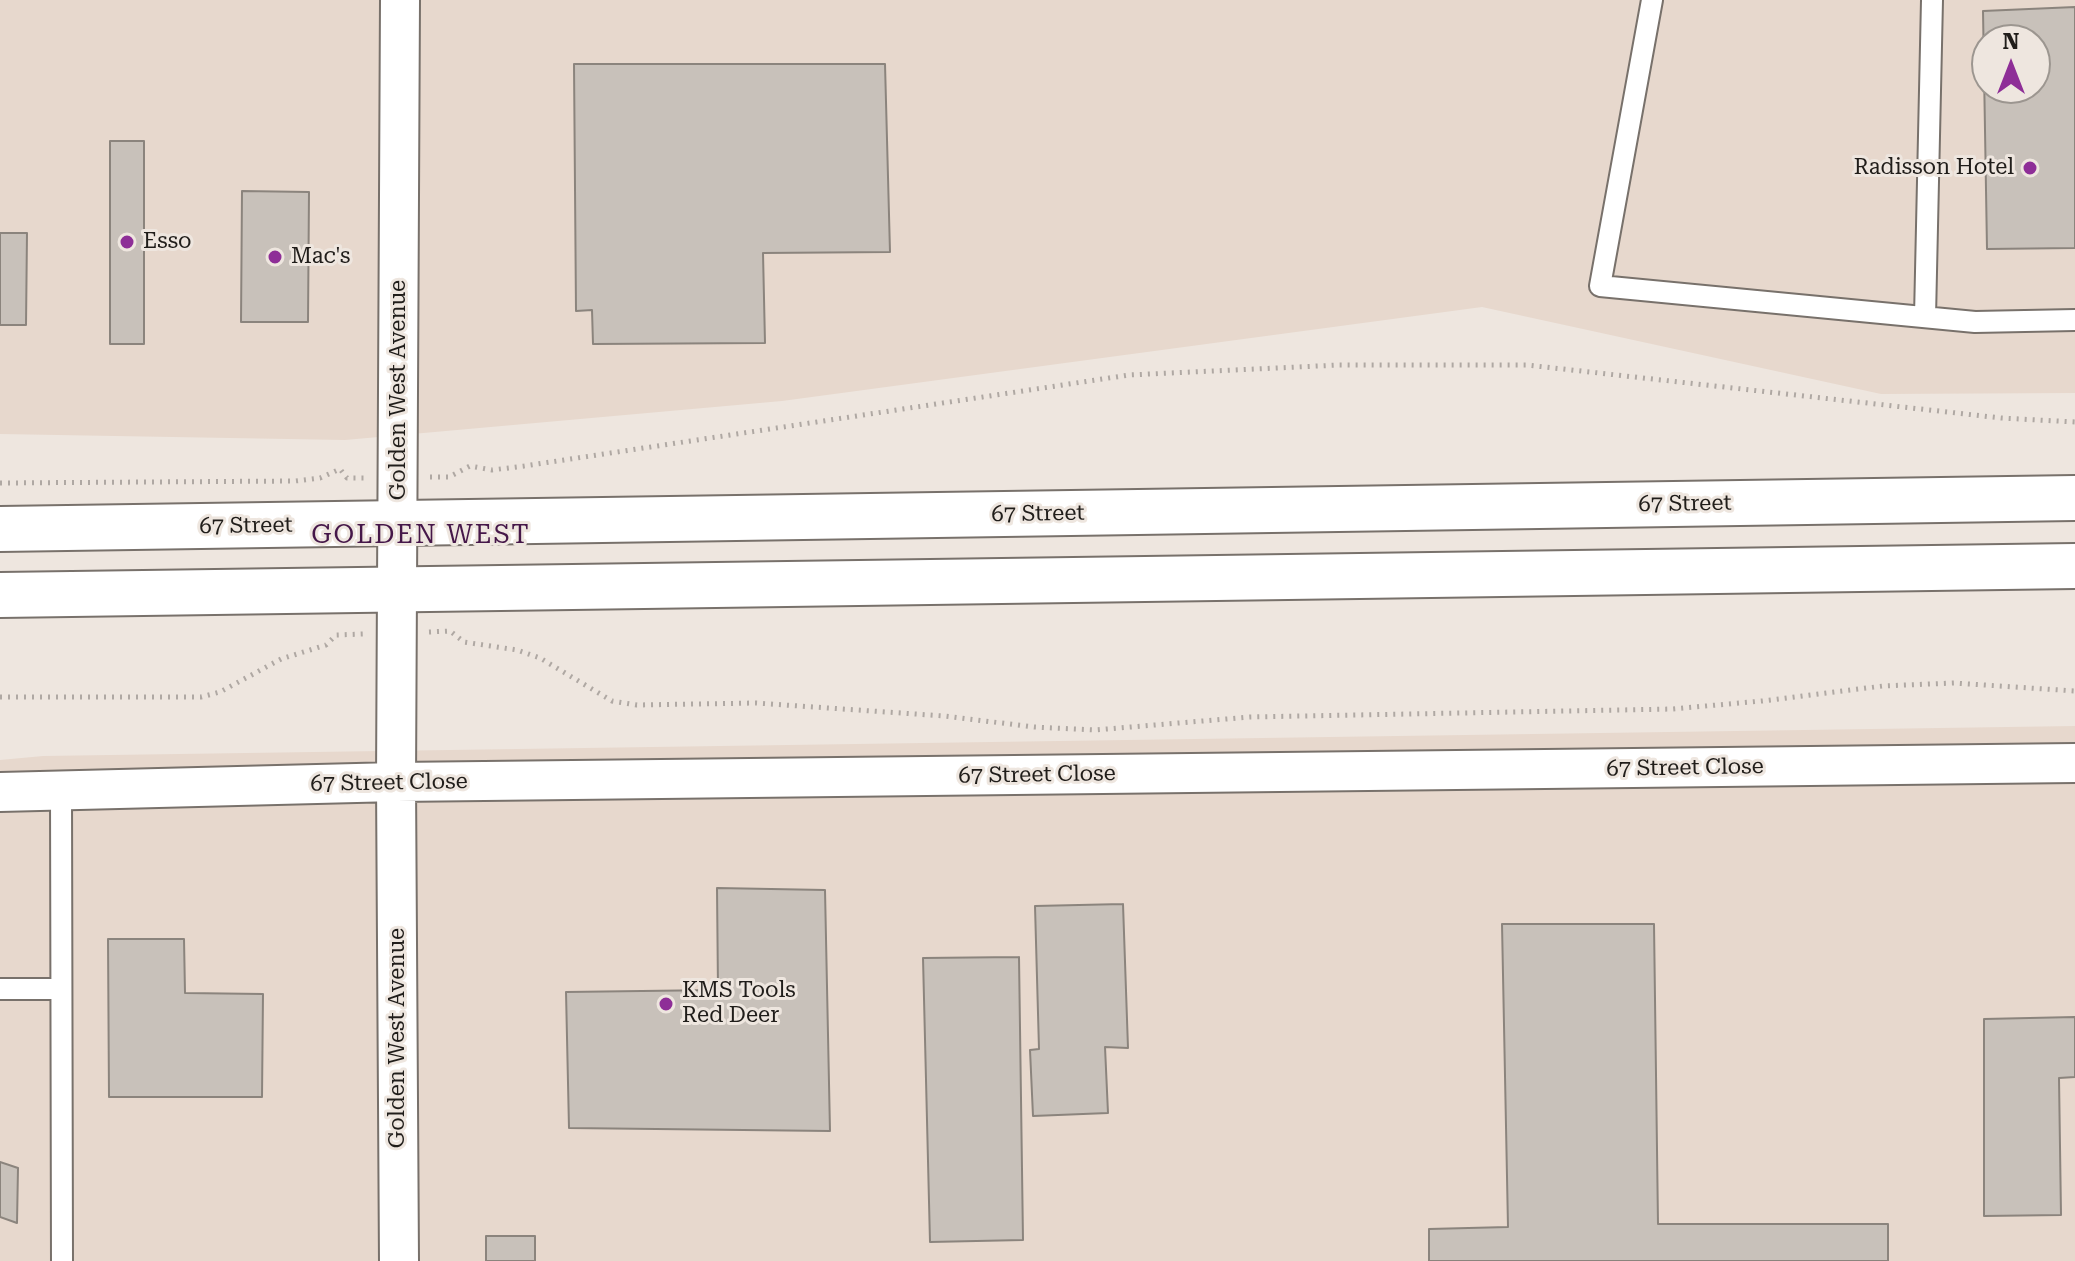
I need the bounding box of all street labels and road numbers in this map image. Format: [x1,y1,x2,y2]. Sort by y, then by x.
street label: Golden West Avenue [386,280,412,500]
street label: 67 Street [1638,490,1732,518]
street label: 67 Street [991,500,1085,528]
street label: 67 Street [199,512,293,540]
street label: 67 Street Close [1606,753,1764,783]
street label: 67 Street Close [958,760,1116,790]
street label: 67 Street Close [310,768,468,798]
street label: Golden West Avenue [385,928,411,1148]

